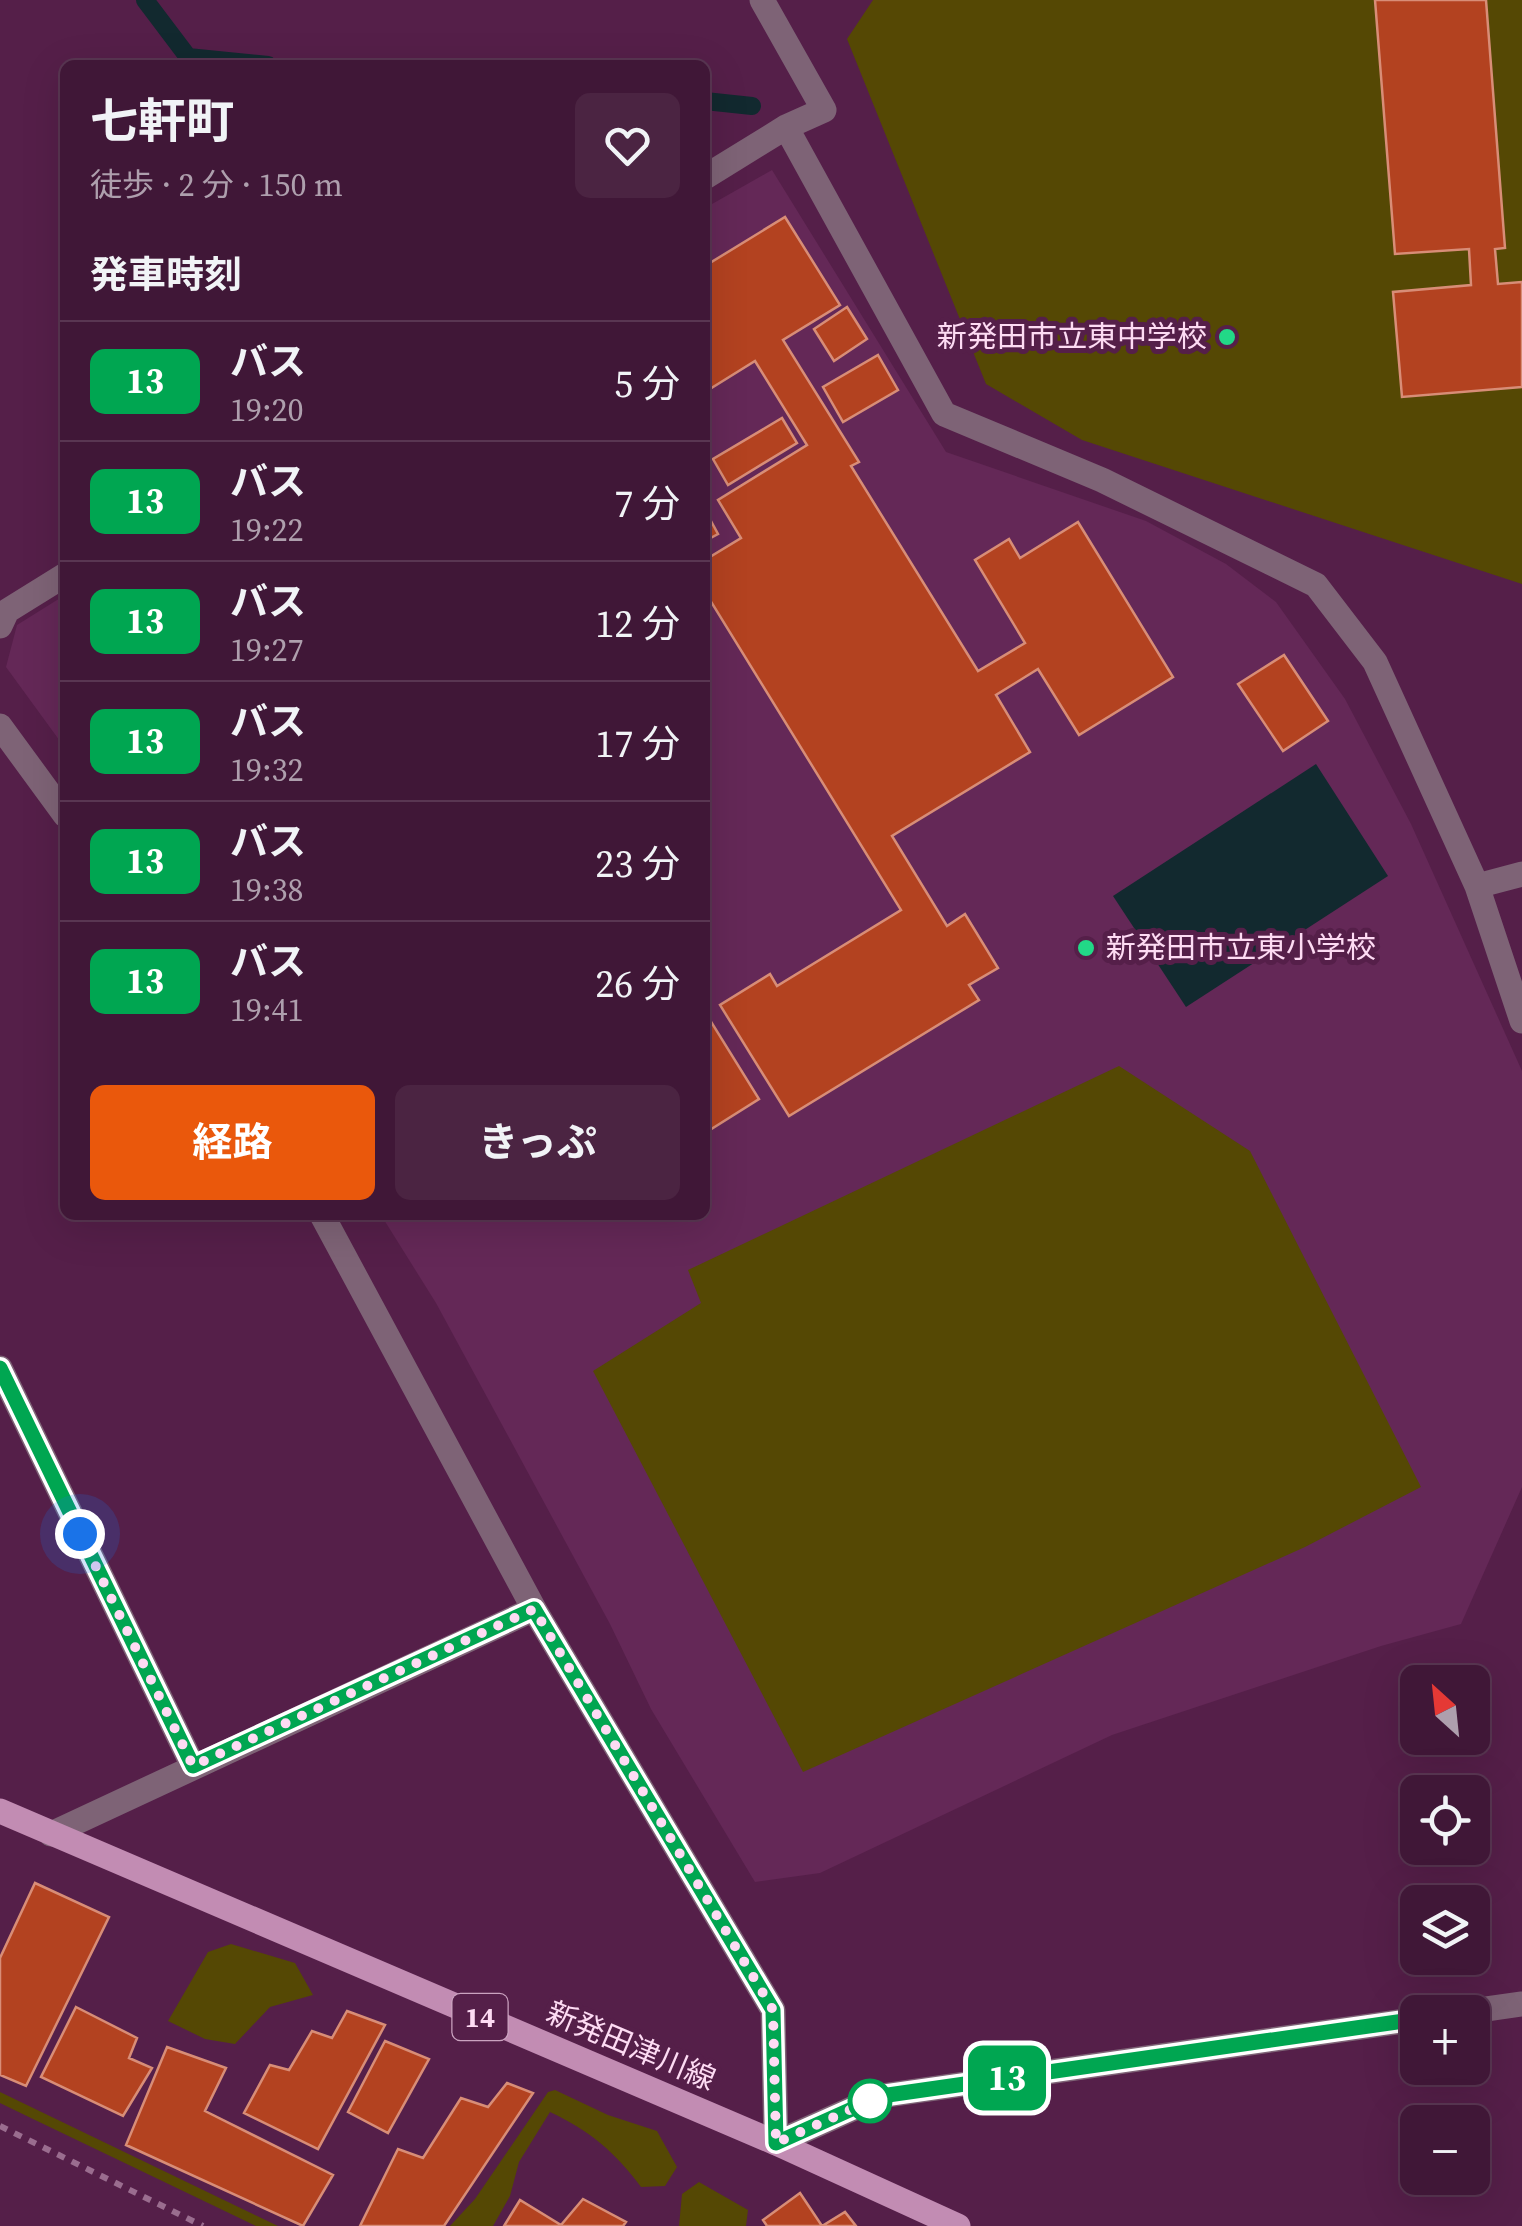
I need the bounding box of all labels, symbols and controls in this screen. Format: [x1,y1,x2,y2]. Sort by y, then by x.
text: 七軒町 [90,88,234,154]
button: heart [575,93,680,198]
text: 徒歩 · 2 分 · 150 m [90,163,343,207]
text: 発車時刻 [90,249,242,301]
place label: 新発田市立東中学校 [937,316,1207,357]
marker: 新発田市立東中学校 [1216,326,1238,348]
text: バス [230,336,306,388]
text: 13 [126,357,164,405]
text: 5 分 [614,358,680,410]
text: 19:20 [230,388,304,432]
text: バス [230,456,306,508]
text: 13 [126,477,164,525]
text: 7 分 [614,478,680,530]
text: 19:22 [230,508,304,552]
text: バス [230,576,306,628]
text: 13 [126,597,164,645]
text: 12 分 [595,598,680,650]
text: 19:27 [230,628,304,672]
text: バス [230,696,306,748]
text: 13 [126,717,164,765]
text: 17 分 [595,718,680,770]
text: 19:32 [230,748,304,792]
text: バス [230,816,306,868]
text: 13 [126,837,164,885]
text: 23 分 [595,838,680,890]
text: 19:38 [230,868,304,912]
place label: 新発田市立東小学校 [1106,927,1376,968]
text: バス [230,936,306,988]
marker: 新発田市立東小学校 [1075,937,1097,959]
text: 13 [126,957,164,1005]
text: 26 分 [595,958,680,1010]
text: 19:41 [230,988,304,1032]
button: 経路 [90,1085,375,1200]
button: きっぷ [395,1085,680,1200]
your location [55,1509,105,1559]
north arrow [1400,1665,1490,1755]
map controls [1400,1665,1490,2195]
button: locate [1400,1775,1490,1865]
button: layers [1400,1885,1490,1975]
street label: 新発田津川線 [540,1992,722,2100]
road number: 14 [452,1994,508,2040]
button: + [1400,1995,1490,2085]
line badge: 13 [962,2046,1052,2110]
text: 13 [988,2054,1026,2102]
unlabelled marker [849,2080,891,2122]
button: − [1400,2105,1490,2195]

